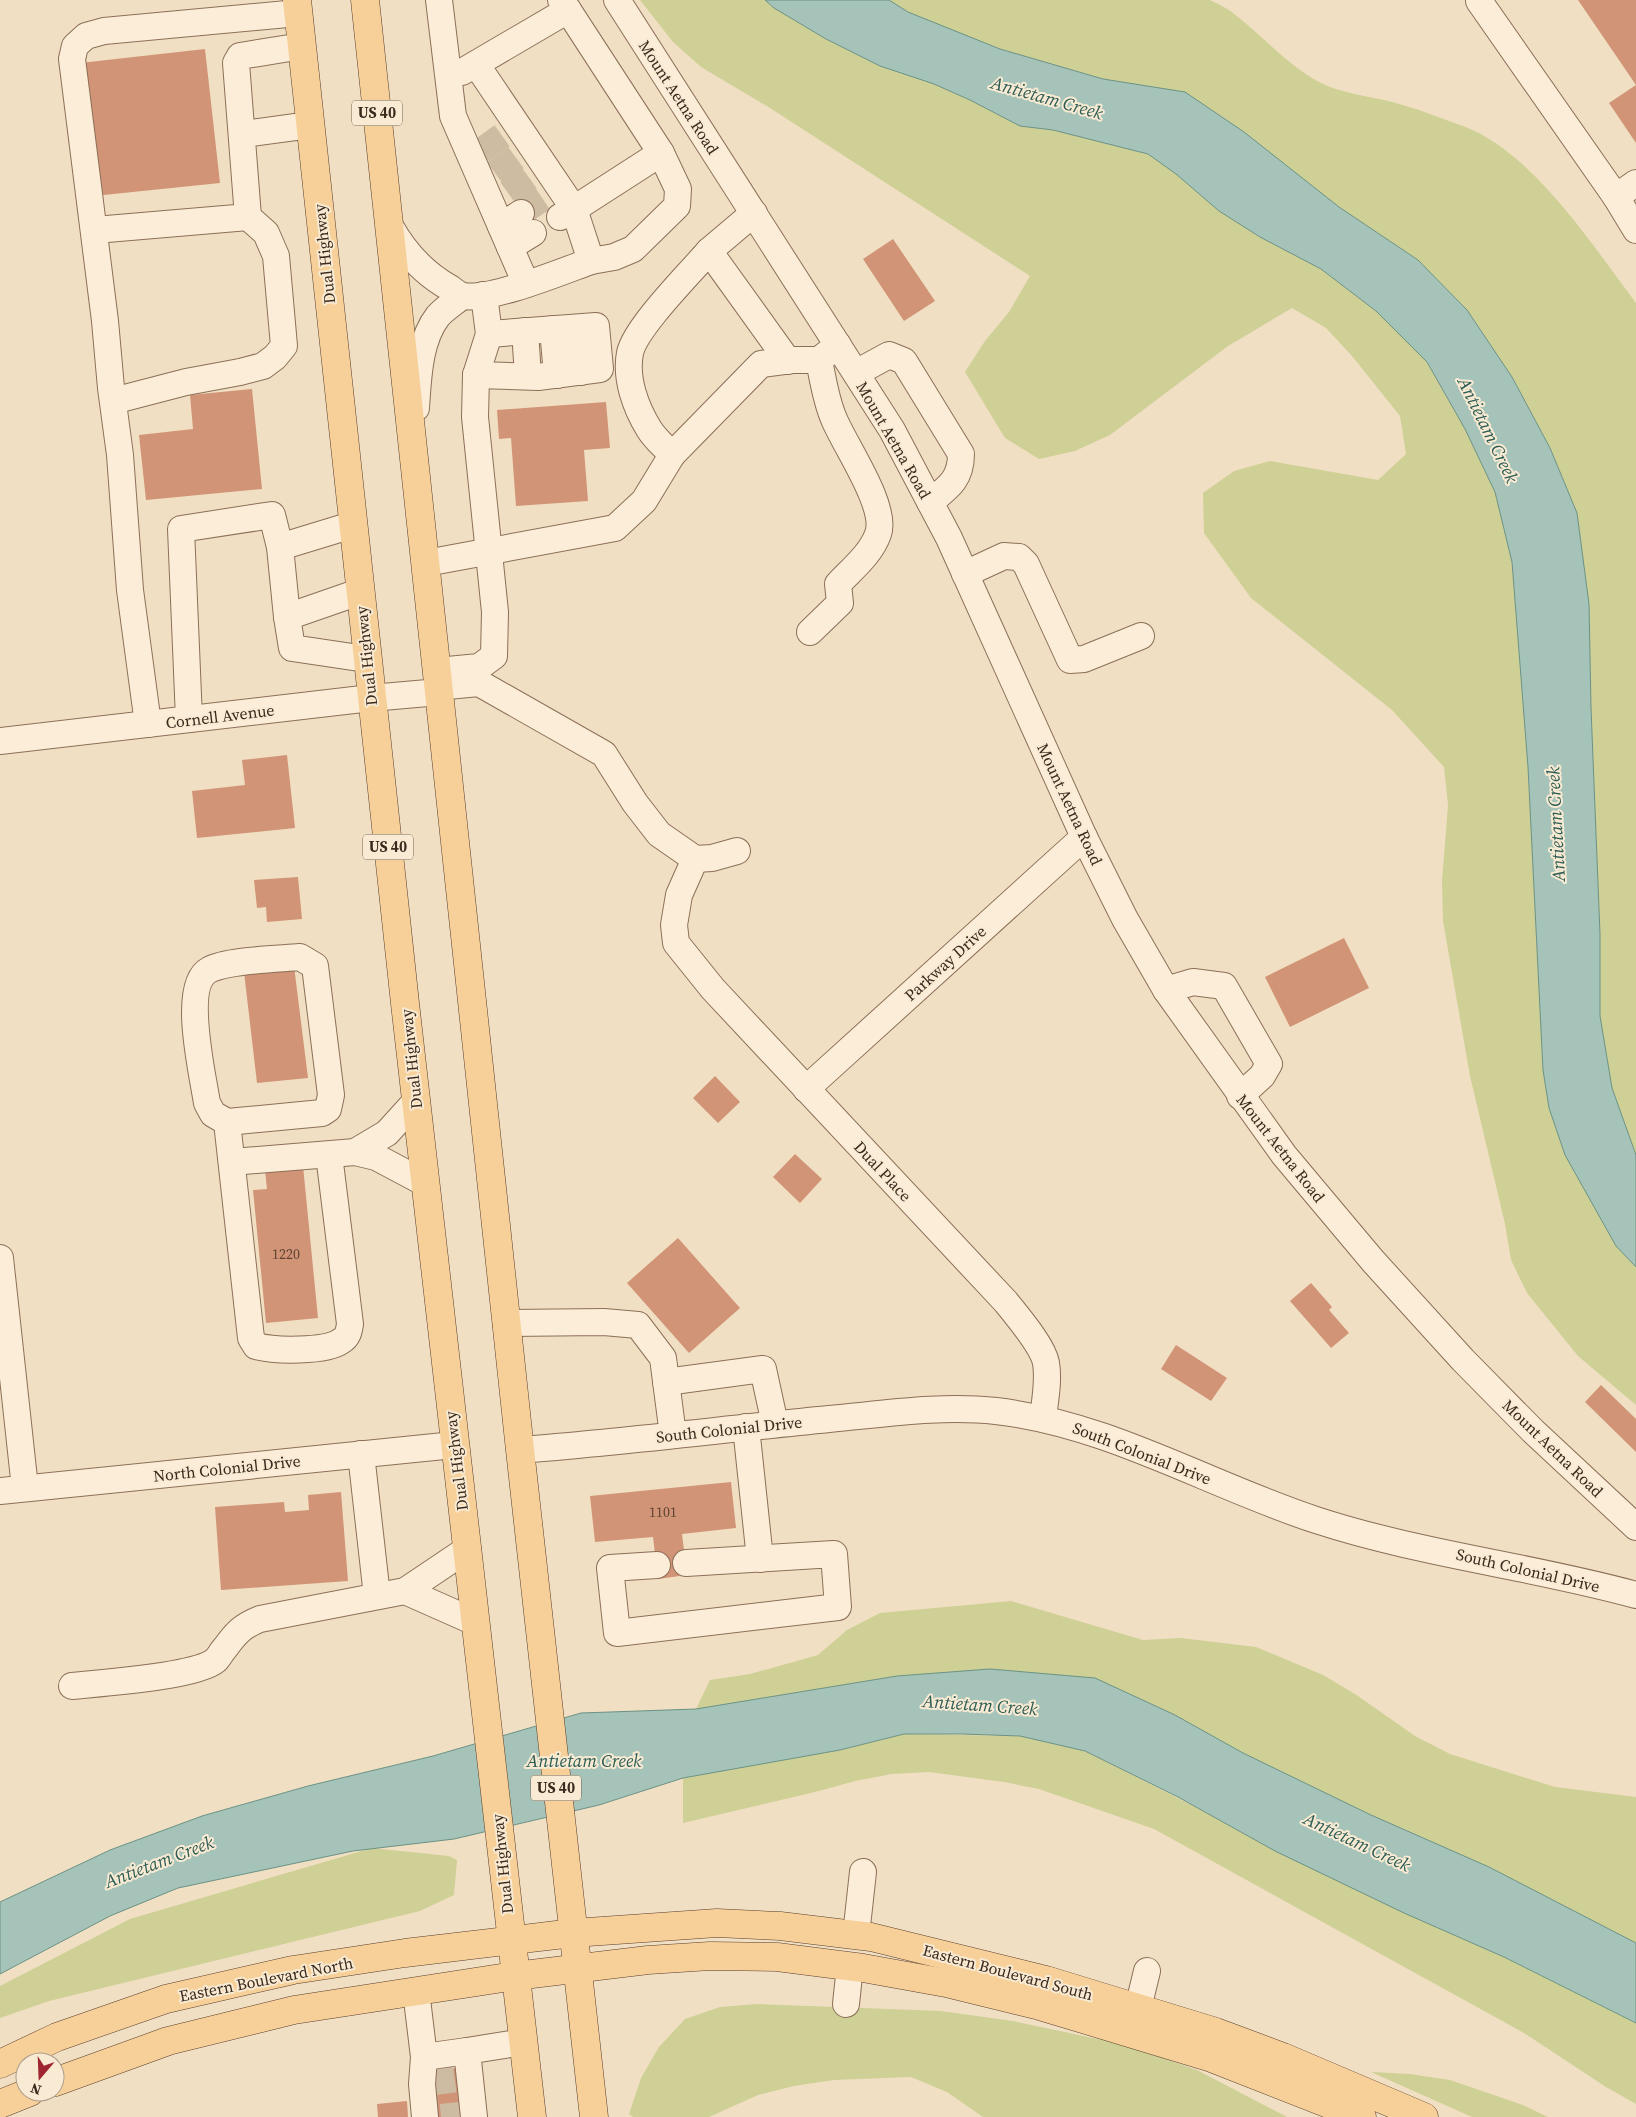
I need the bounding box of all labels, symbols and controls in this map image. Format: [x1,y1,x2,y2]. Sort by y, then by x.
street label: Mount Aetna Road [634,36,724,158]
water label: Antietam Creek [987,69,1106,126]
road number: US 40 [352,100,402,126]
street label: Dual Highway [308,202,340,305]
water label: Antietam Creek [1452,372,1525,487]
street label: Mount Aetna Road [851,377,937,503]
street label: Dual Highway [350,604,382,707]
street label: Cornell Avenue [164,698,276,734]
street label: Mount Aetna Road [1032,739,1108,869]
water label: Antietam Creek [1540,765,1571,883]
road number: US 40 [363,834,413,860]
street label: Parkway Drive [899,920,991,1006]
street label: Dual Highway [395,1007,427,1110]
street label: Mount Aetna Road [1232,1089,1330,1207]
street label: Dual Place [849,1136,917,1206]
house number: 1220 [272,1244,300,1264]
street label: Mount Aetna Road [1498,1394,1608,1502]
street label: Dual Highway [439,1409,473,1512]
street label: South Colonial Drive [655,1410,803,1448]
street label: South Colonial Drive [1070,1416,1214,1490]
street label: North Colonial Drive [152,1449,302,1487]
house number: 1101 [649,1502,677,1522]
street label: South Colonial Drive [1454,1543,1602,1597]
water label: Antietam Creek [921,1688,1039,1721]
water label: Antietam Creek [525,1748,642,1773]
road number: US 40 [531,1776,581,1800]
water label: Antietam Creek [1299,1805,1415,1877]
street label: Dual Highway [486,1812,518,1915]
water label: Antietam Creek [100,1829,218,1894]
street label: Eastern Boulevard South [920,1939,1096,2005]
street label: Eastern Boulevard North [177,1951,355,2007]
north arrow [15,2052,65,2102]
text: N [28,2078,44,2100]

